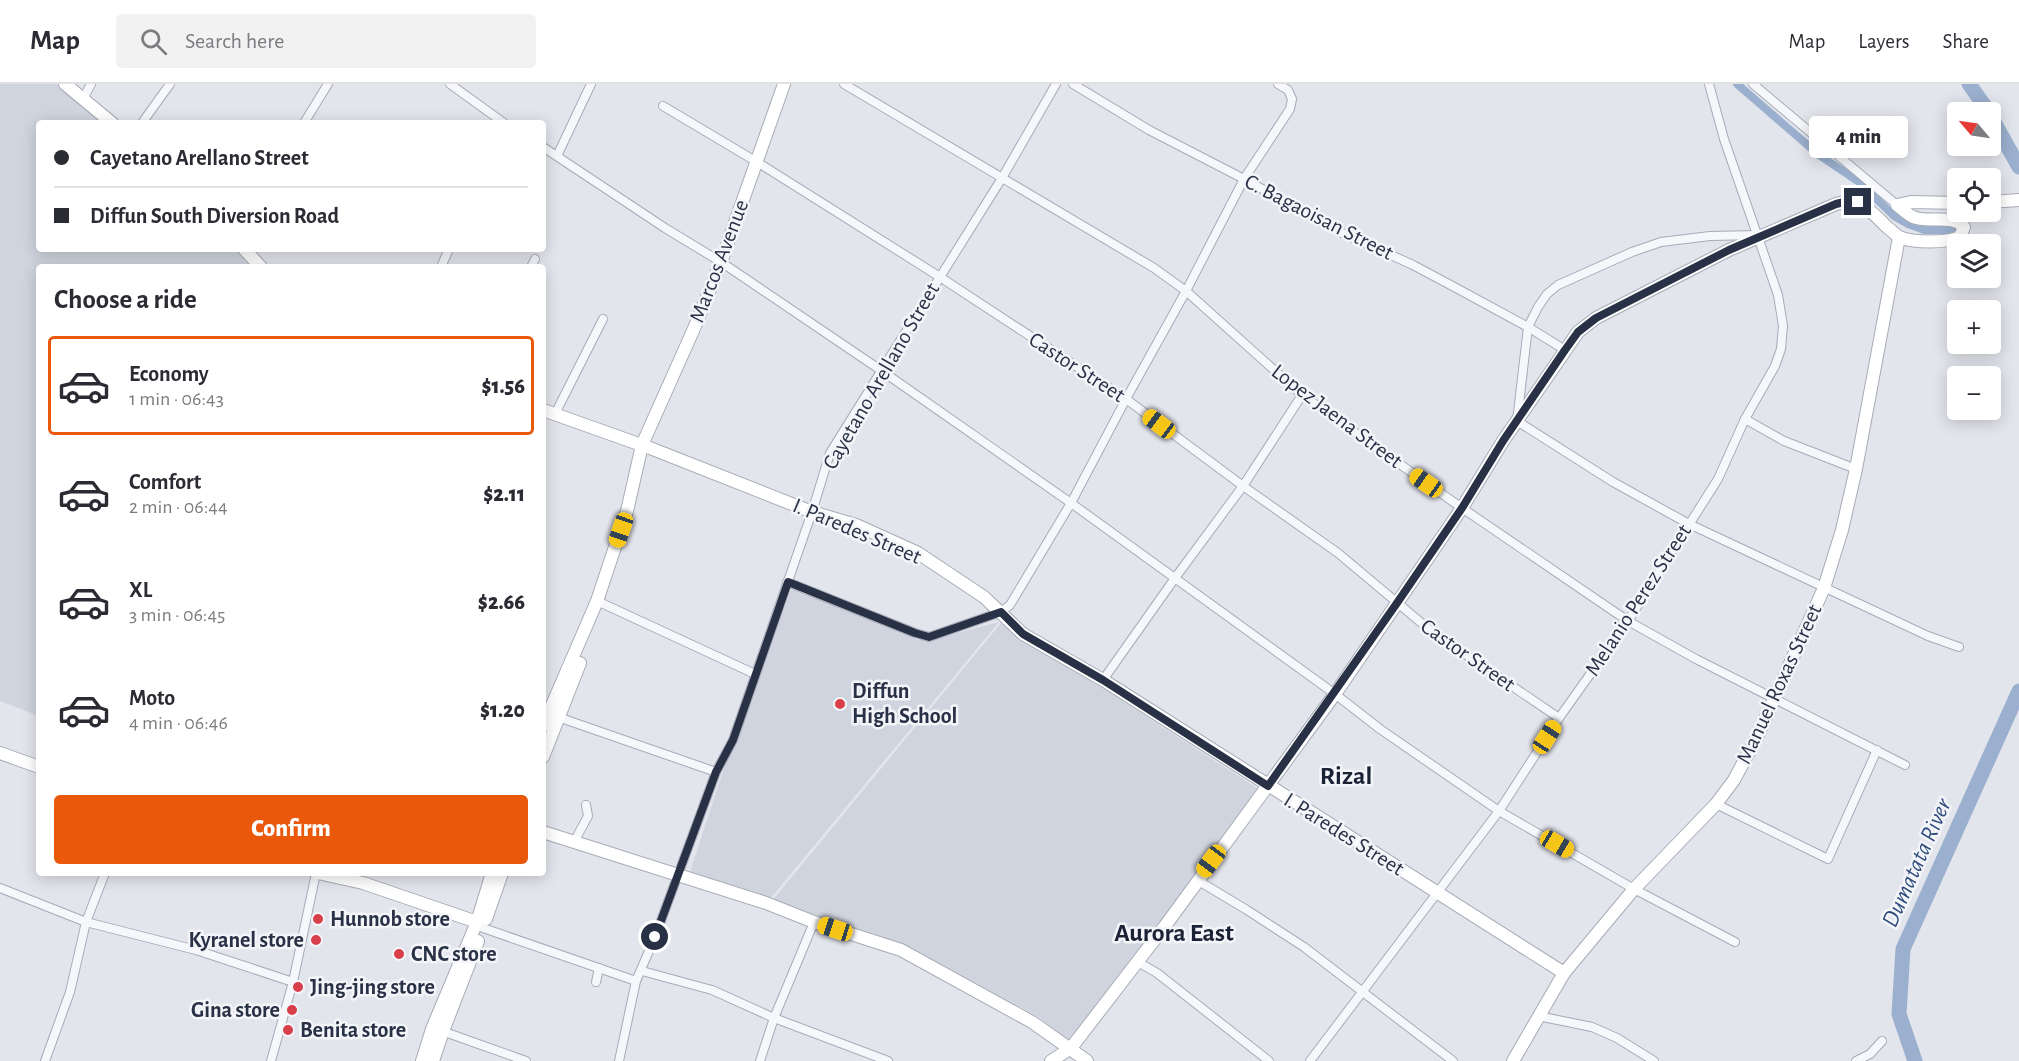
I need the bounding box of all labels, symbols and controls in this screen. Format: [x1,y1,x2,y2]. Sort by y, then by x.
search box [116,14,536,68]
icon: search [137,25,170,58]
text: Map [30,27,80,55]
text: Search here [185,30,284,52]
text: Map [1789,31,1825,52]
text: Layers [1858,31,1909,52]
text: Share [1942,31,1989,52]
north arrow [1947,102,2001,156]
map controls [1947,102,2001,420]
callout: 4 min [1808,115,1908,157]
text: 4 min [1836,127,1881,147]
text: Cayetano Arellano Street [90,147,309,169]
button: locate [1947,168,2001,222]
street label: C. Bagaoisan Street [1241,170,1397,264]
route end [1844,188,1871,215]
street label: Marcos Avenue [686,197,752,325]
text: Diffun South Diversion Road [90,205,339,227]
button: layers [1947,234,2001,288]
street label: Cayetano Arellano Street [819,279,943,473]
text: Choose a ride [54,286,197,313]
button: + [1947,300,2001,354]
street label: Castor Street [1025,328,1129,406]
icon: car [57,359,111,413]
street label: Lopez Jaena Street [1268,360,1406,472]
text: Economy [129,363,209,385]
button: − [1947,366,2001,420]
text: $1.56 [481,375,525,397]
text: 1 min · 06:43 [129,389,224,409]
car [1139,406,1179,442]
car [1406,465,1446,501]
icon: car [57,467,111,521]
text: Comfort [129,471,201,493]
text: $2.11 [483,483,525,505]
street label: I. Paredes Street [790,494,924,568]
text: 2 min · 06:44 [129,497,228,517]
car [607,510,635,550]
street label: Melanio Perez Street [1581,520,1695,680]
icon: car [57,575,111,629]
text: XL [129,579,152,601]
text: $2.66 [478,591,525,613]
street label: Manuel Roxas Street [1732,601,1826,767]
text: 3 min · 06:45 [129,605,225,625]
street label: Castor Street [1417,615,1519,695]
place label: Diffun High School [852,680,957,727]
icon: car [57,683,111,737]
text: Moto [129,687,175,709]
marker: Diffun High School [833,697,847,711]
text: $1.20 [480,699,525,721]
text: 4 min · 06:46 [129,713,228,733]
car [1530,717,1564,757]
district label: Rizal [1320,763,1372,789]
street label: I. Paredes Street [1280,788,1408,880]
water label: Dumatata River [1878,794,1957,931]
button: Confirm [54,795,528,864]
car [1537,827,1577,861]
car [1193,841,1229,881]
place label: Hunnob store [330,908,450,930]
marker: Hunnob store [311,912,325,926]
car [815,915,855,943]
district label: Aurora East [1114,920,1234,946]
route start [641,923,668,950]
place label: Kyranel store [188,929,304,952]
marker: Kyranel store [309,933,323,947]
place label: CNC store [411,943,497,965]
marker: CNC store [392,947,406,961]
place label: Jing-jing store [310,976,435,999]
marker: Jing-jing store [291,980,305,994]
place label: Gina store [191,999,280,1021]
marker: Gina store [285,1003,299,1017]
place label: Benita store [300,1019,406,1041]
marker: Benita store [281,1023,295,1037]

